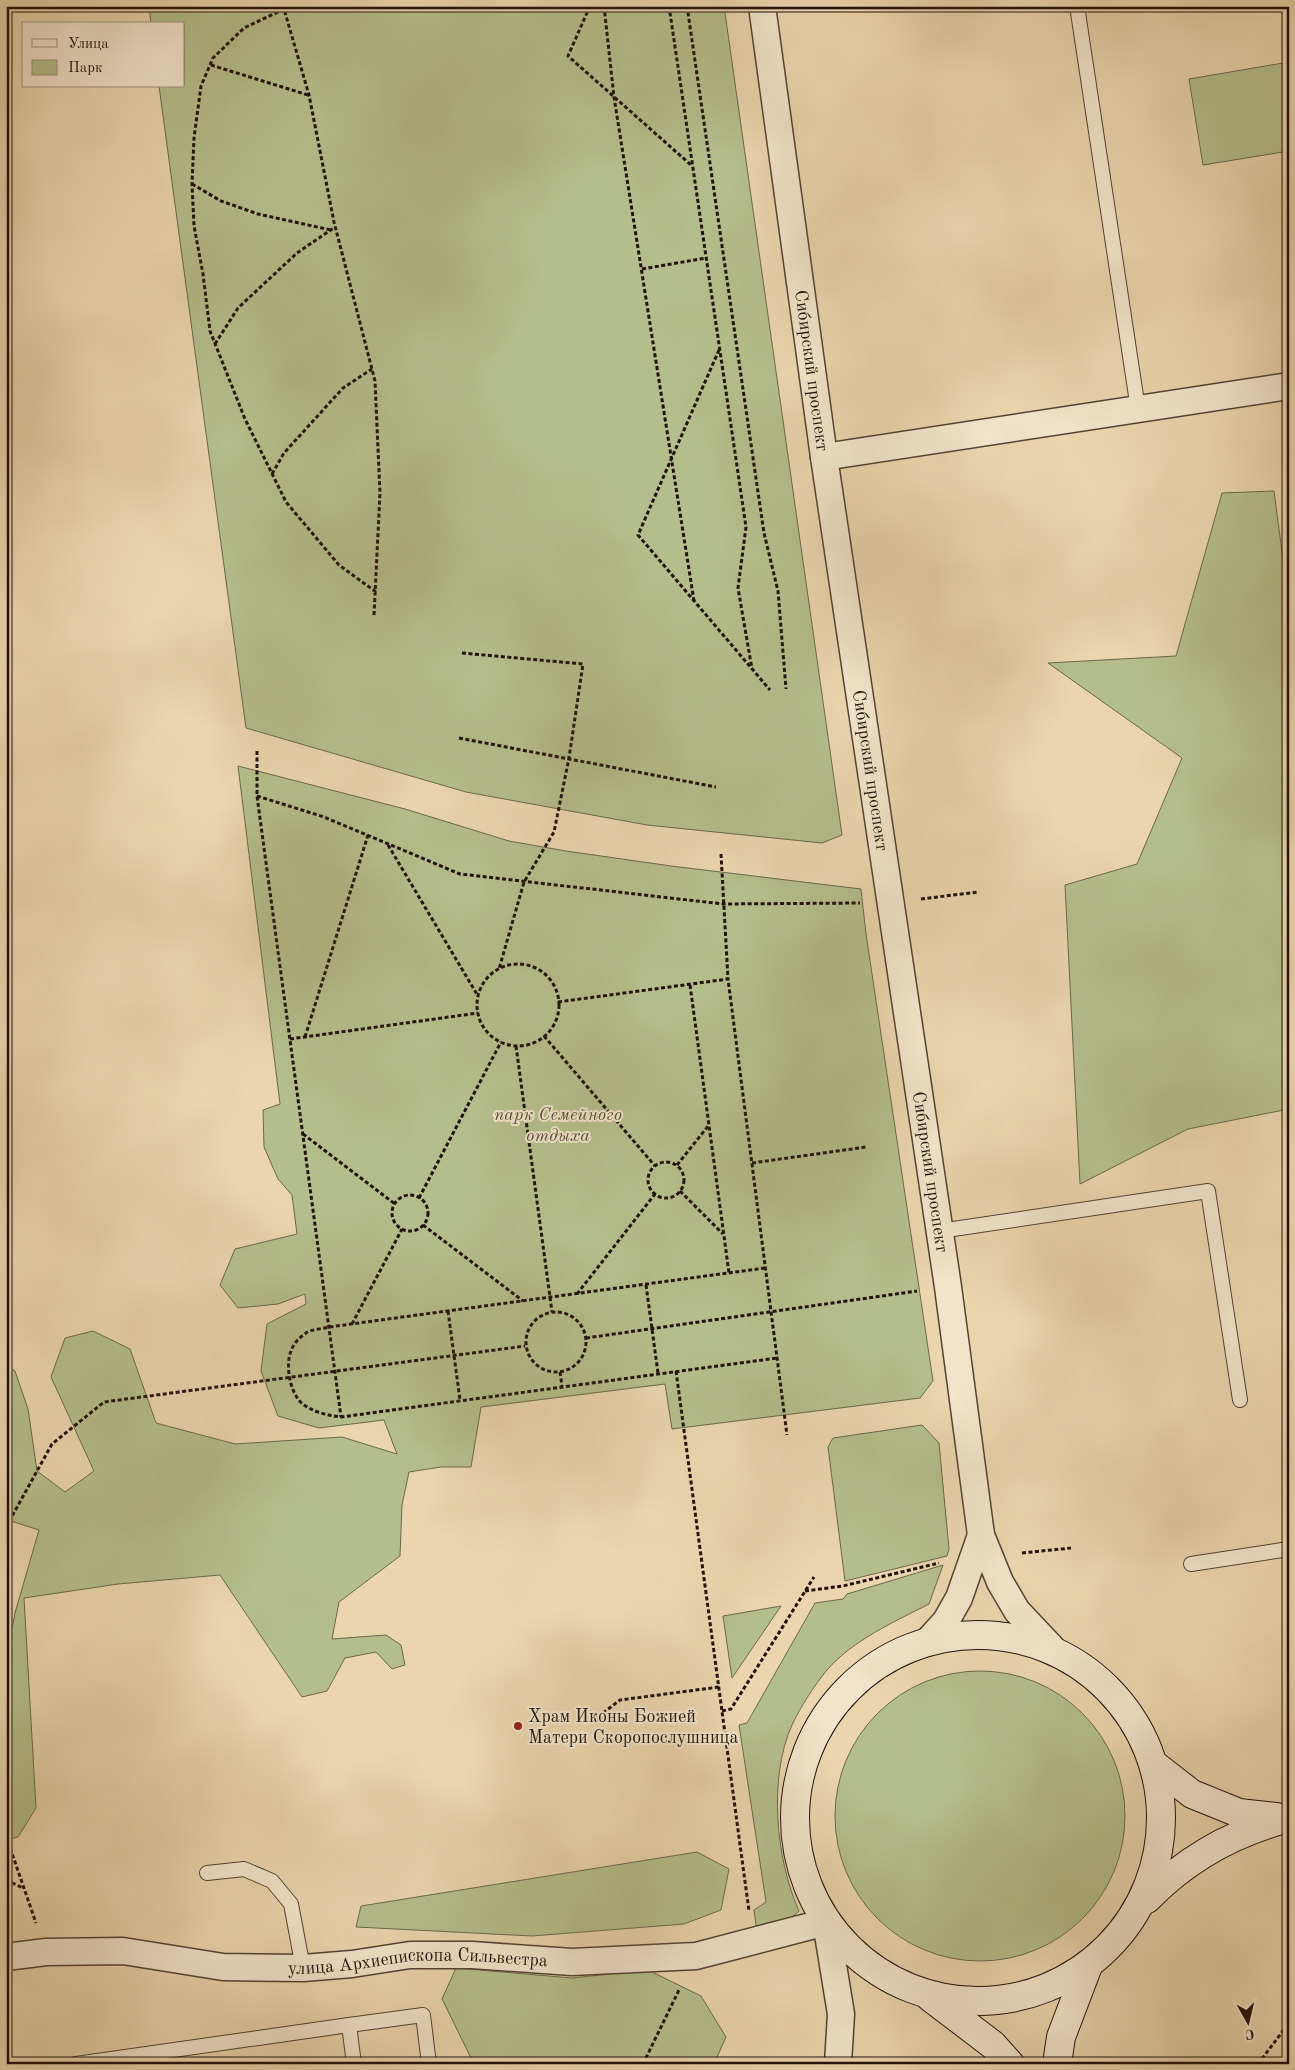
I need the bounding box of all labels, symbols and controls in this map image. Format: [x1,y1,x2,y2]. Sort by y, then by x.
legend [22,22,185,88]
text: Улица [68,37,109,52]
text: Парк [68,61,103,76]
street label: Сибирский проспект [791,289,831,453]
street label: Сибирский проспект [849,689,891,852]
street label: Сибирский проспект [909,1090,951,1254]
park label: парк Семейного отдыха [494,1106,622,1145]
place label: Храм Иконы Божией Матери Скоропослушница [528,1708,738,1747]
marker: Храм Иконы Божией Матери Скоропослушница [512,1720,524,1732]
street label: улица Архиепископа Сильвестра [288,1947,549,1978]
north arrow [1222,1998,1272,2048]
text: С [1244,2026,1255,2041]

